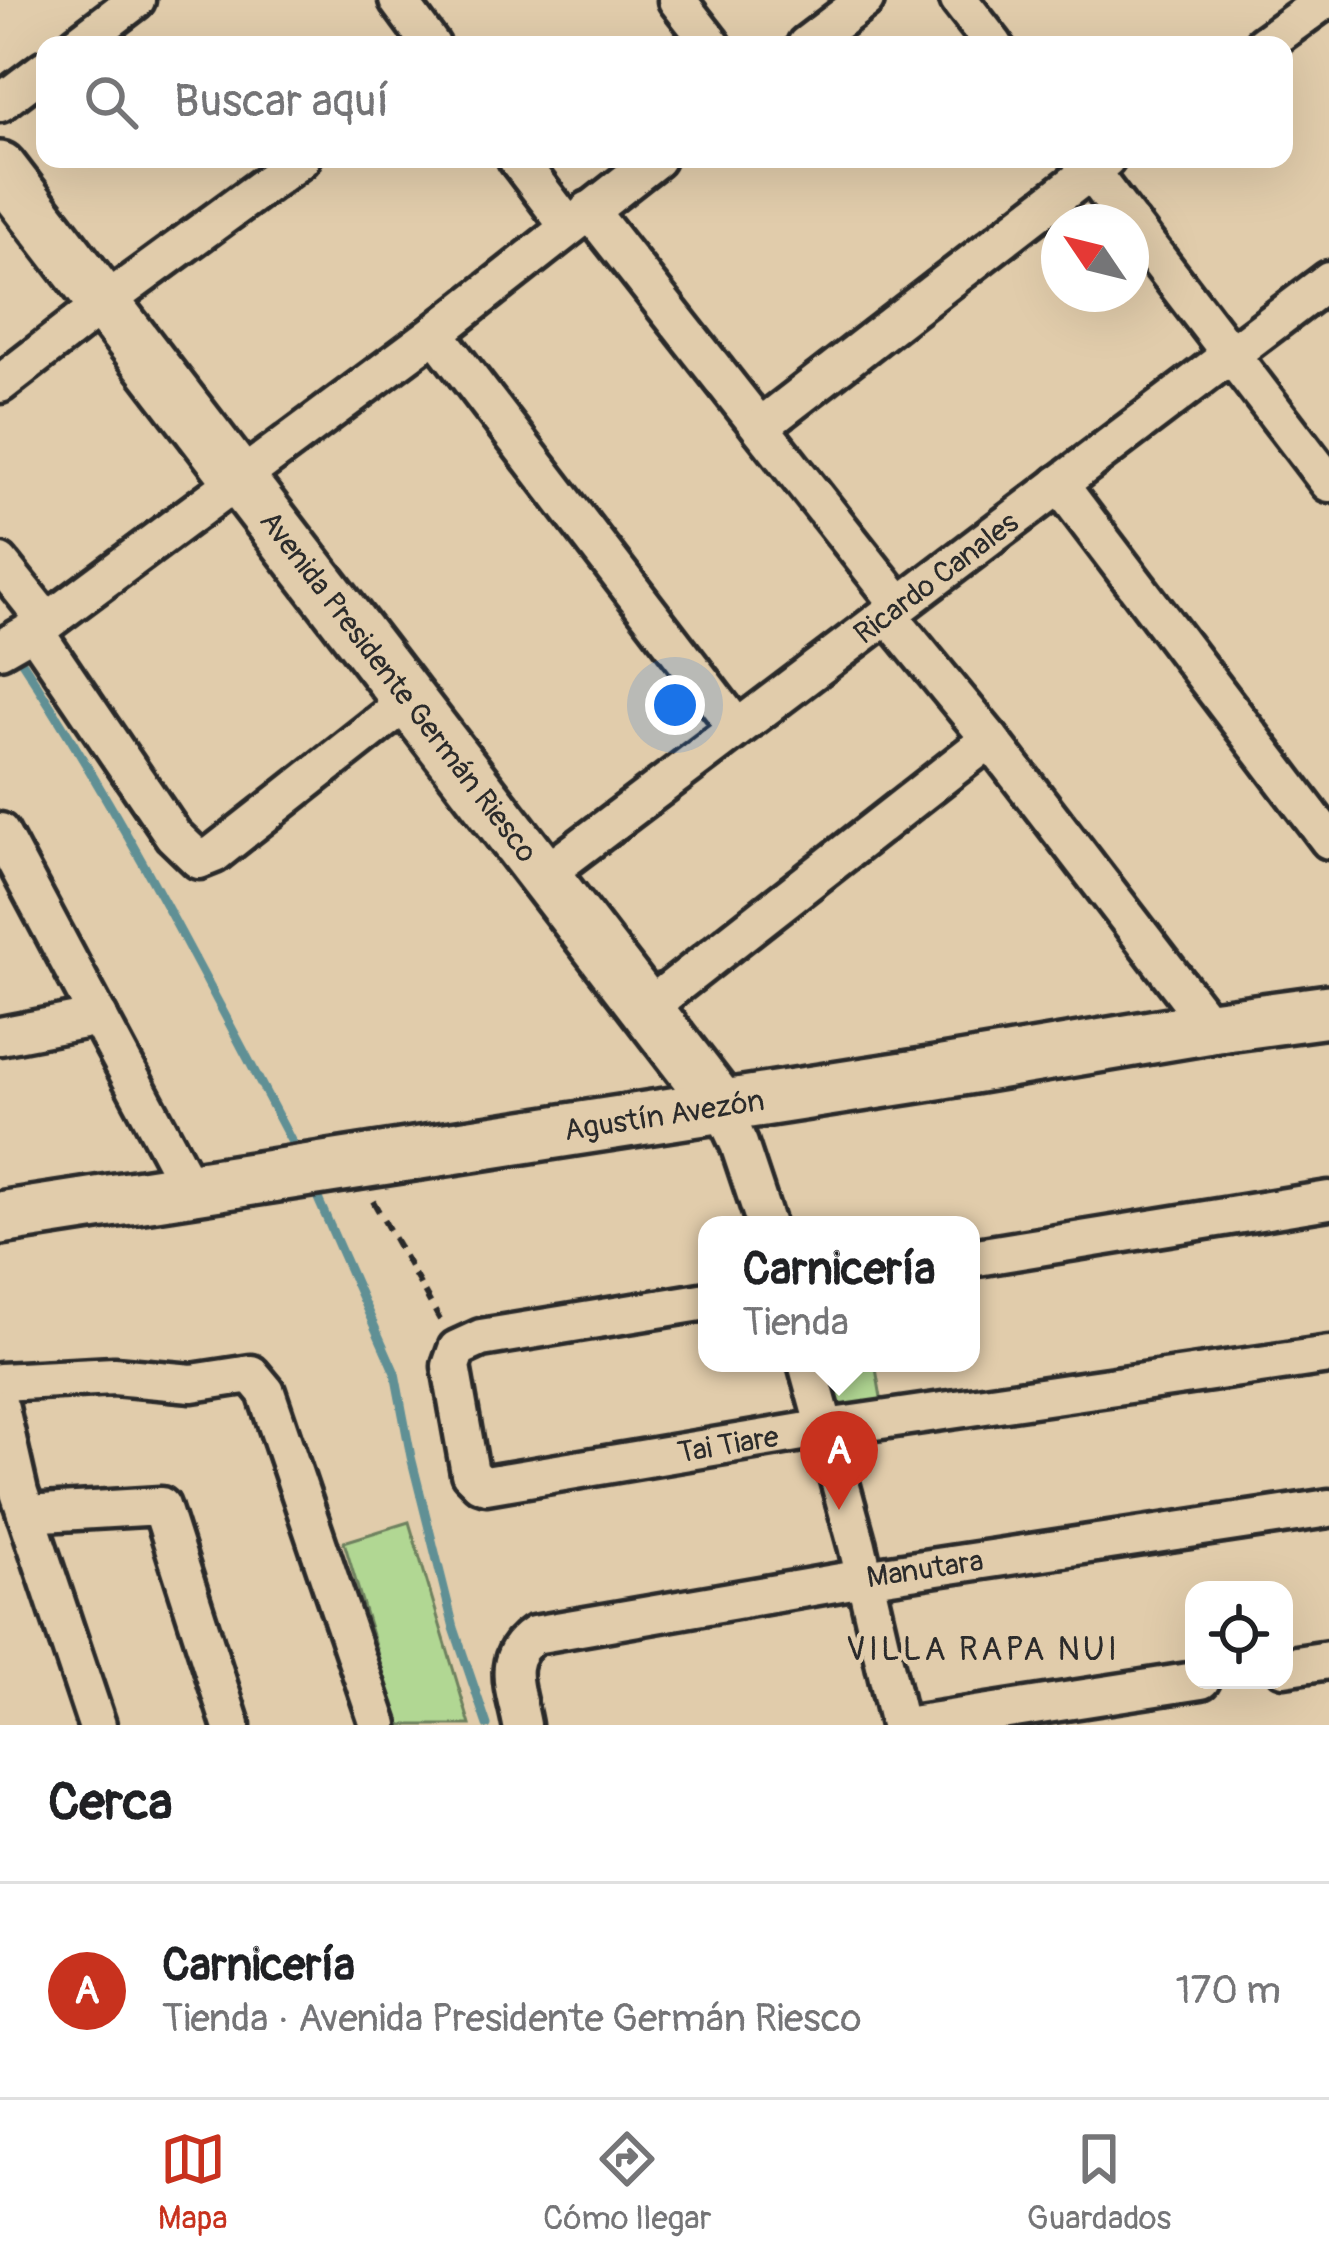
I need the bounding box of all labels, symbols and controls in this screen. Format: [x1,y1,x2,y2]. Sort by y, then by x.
search box [36,36,1293,168]
icon: search [78,69,144,135]
text: Buscar aquí [174,74,389,130]
north arrow [1041,204,1149,312]
street label: Avenida Presidente Germán Riesco [252,503,545,870]
street label: Ricardo Canales [847,504,1026,652]
your location [645,675,705,735]
street label: Agustín Avezón [561,1081,767,1149]
popup [698,1216,980,1372]
text: Carnicería [743,1242,935,1298]
text: Tienda [743,1298,849,1347]
pin: A [800,1411,878,1510]
street label: Tai Tiare [675,1418,781,1471]
street label: Manutara [864,1542,986,1596]
map controls [1185,1581,1293,1689]
button: locate [1185,1581,1293,1689]
district label: VILLA RAPA NUI [846,1629,1120,1670]
text: Cerca [48,1771,172,1835]
text: Carnicería [162,1938,355,1994]
text: A [74,1966,100,2015]
text: 170 m [1175,1966,1281,2015]
text: Tienda · Avenida Presidente Germán Riesco [162,1994,861,2043]
tab: Mapa [158,2126,228,2239]
tab: Cómo llegar [543,2126,711,2239]
tab: Guardados [1027,2126,1171,2239]

